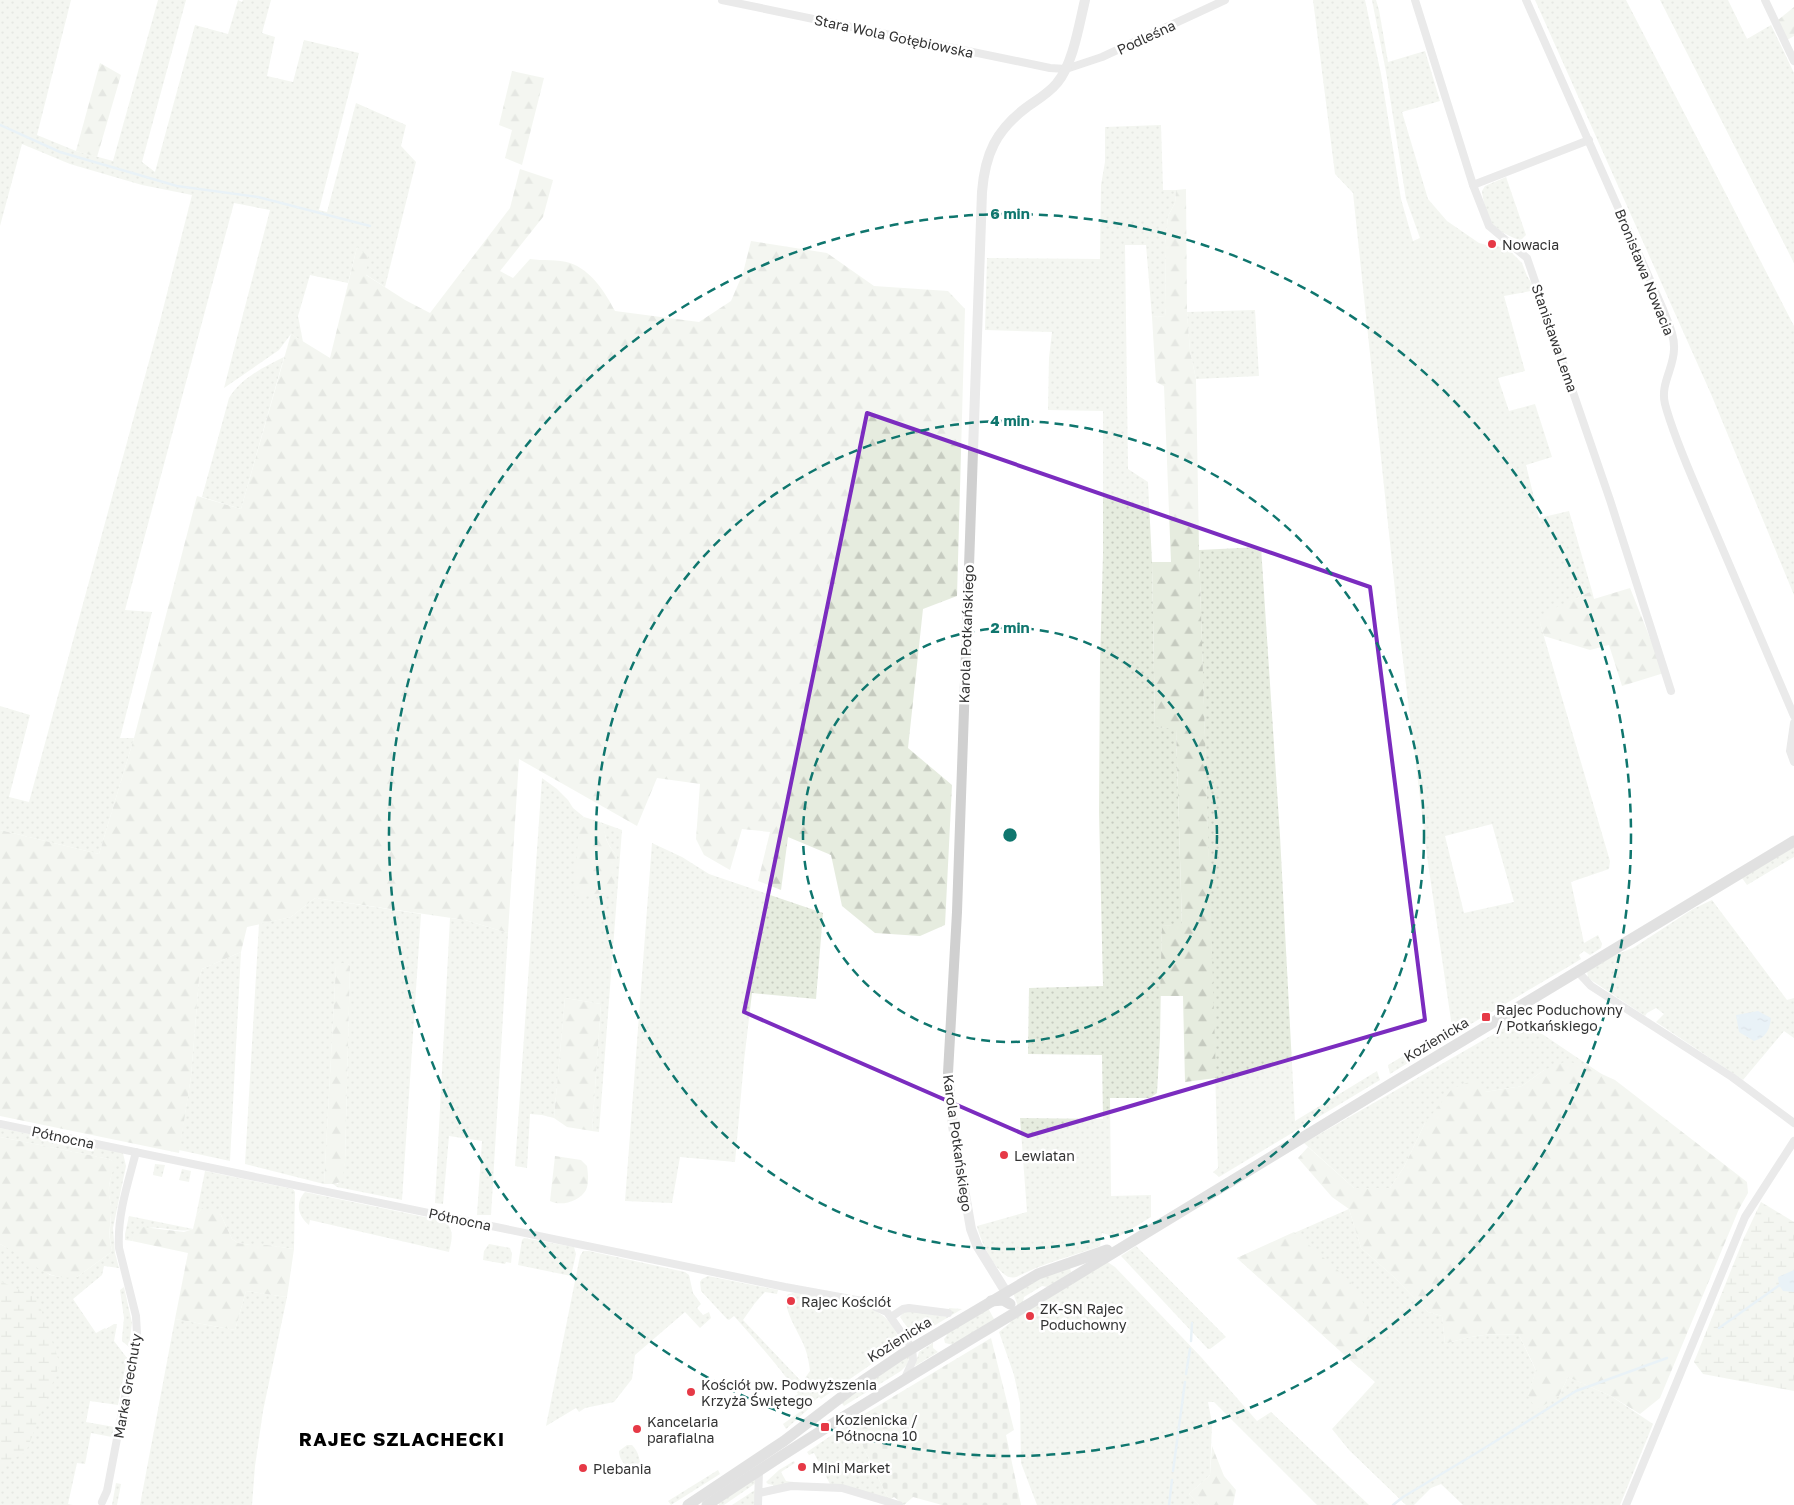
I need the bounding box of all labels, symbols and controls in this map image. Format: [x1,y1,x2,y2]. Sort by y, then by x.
street label: Stara Wola Gołębiowska [813,11,975,61]
street label: Podleśna [1114,16,1178,58]
text: 6 min [990,204,1030,222]
street label: Bronisława Nowacia [1612,206,1678,338]
place label: Nowacia [1502,236,1559,253]
marker: Nowacia [1486,238,1498,250]
street label: Stanisława Lema [1529,282,1581,394]
text: 4 min [990,411,1030,429]
street label: Karola Potkańskiego [955,564,977,704]
text: 2 min [990,618,1030,636]
centre of rings [1001,826,1019,844]
place label: Rajec Poduchowny / Potkańskiego [1496,1001,1623,1034]
marker: Rajec Poduchowny / Potkańskiego [1480,1011,1492,1023]
street label: Kozienicka [1401,1013,1471,1065]
street label: Karola Potkańskiego [940,1073,976,1213]
street label: Północna [30,1122,96,1152]
place label: Lewiatan [1014,1147,1075,1164]
marker: Lewiatan [998,1149,1010,1161]
street label: Północna [427,1204,493,1234]
place label: Rajec Kościół [801,1293,891,1310]
marker: Rajec Kościół [785,1295,797,1307]
place label: ZK-SN Rajec Poduchowny [1040,1300,1127,1333]
marker: ZK-SN Rajec Poduchowny [1024,1310,1036,1322]
street label: Kozienicka [864,1313,934,1365]
street label: Marka Grechuty [109,1332,145,1440]
place label: Kościół pw. Podwyższenia Krzyża Świętego [701,1376,877,1409]
marker: Kościół pw. Podwyższenia Krzyża Świętego [685,1386,697,1398]
place label: Kozienicka / Północna 10 [835,1411,918,1444]
place label: Kancelaria parafialna [647,1413,718,1446]
marker: Kozienicka / Północna 10 [819,1421,831,1433]
marker: Kancelaria parafialna [631,1423,643,1435]
district label: RAJEC SZLACHECKI [299,1427,505,1450]
place label: Mini Market [812,1459,890,1476]
place label: Plebania [593,1460,651,1477]
marker: Mini Market [796,1461,808,1473]
marker: Plebania [577,1462,589,1474]

